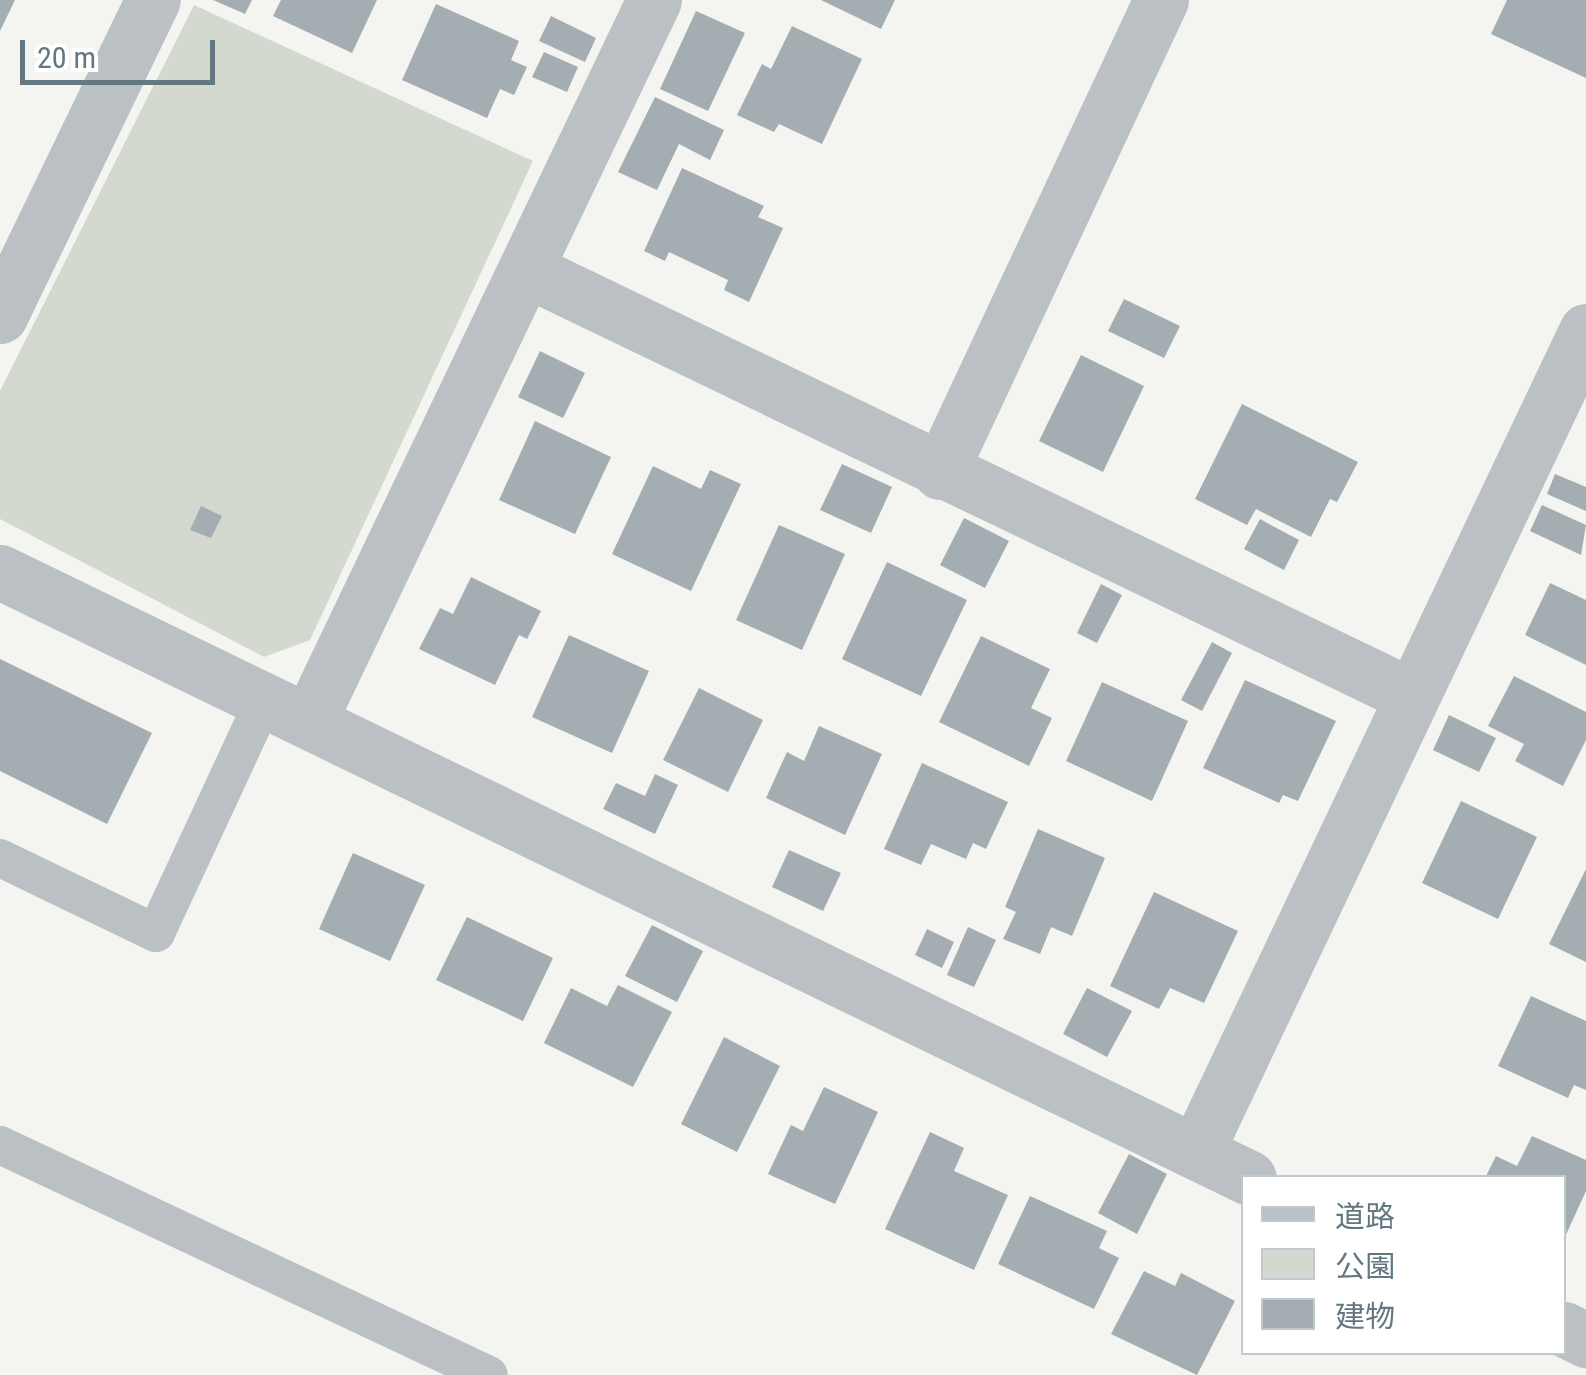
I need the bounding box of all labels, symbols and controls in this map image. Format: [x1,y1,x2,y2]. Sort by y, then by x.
scale bar [25,20,220,82]
text: 20 m [37,40,96,75]
legend [1241,1175,1566,1355]
text: 道路 [1335,1199,1395,1234]
text: 公園 [1335,1249,1395,1284]
text: 建物 [1335,1299,1395,1334]

